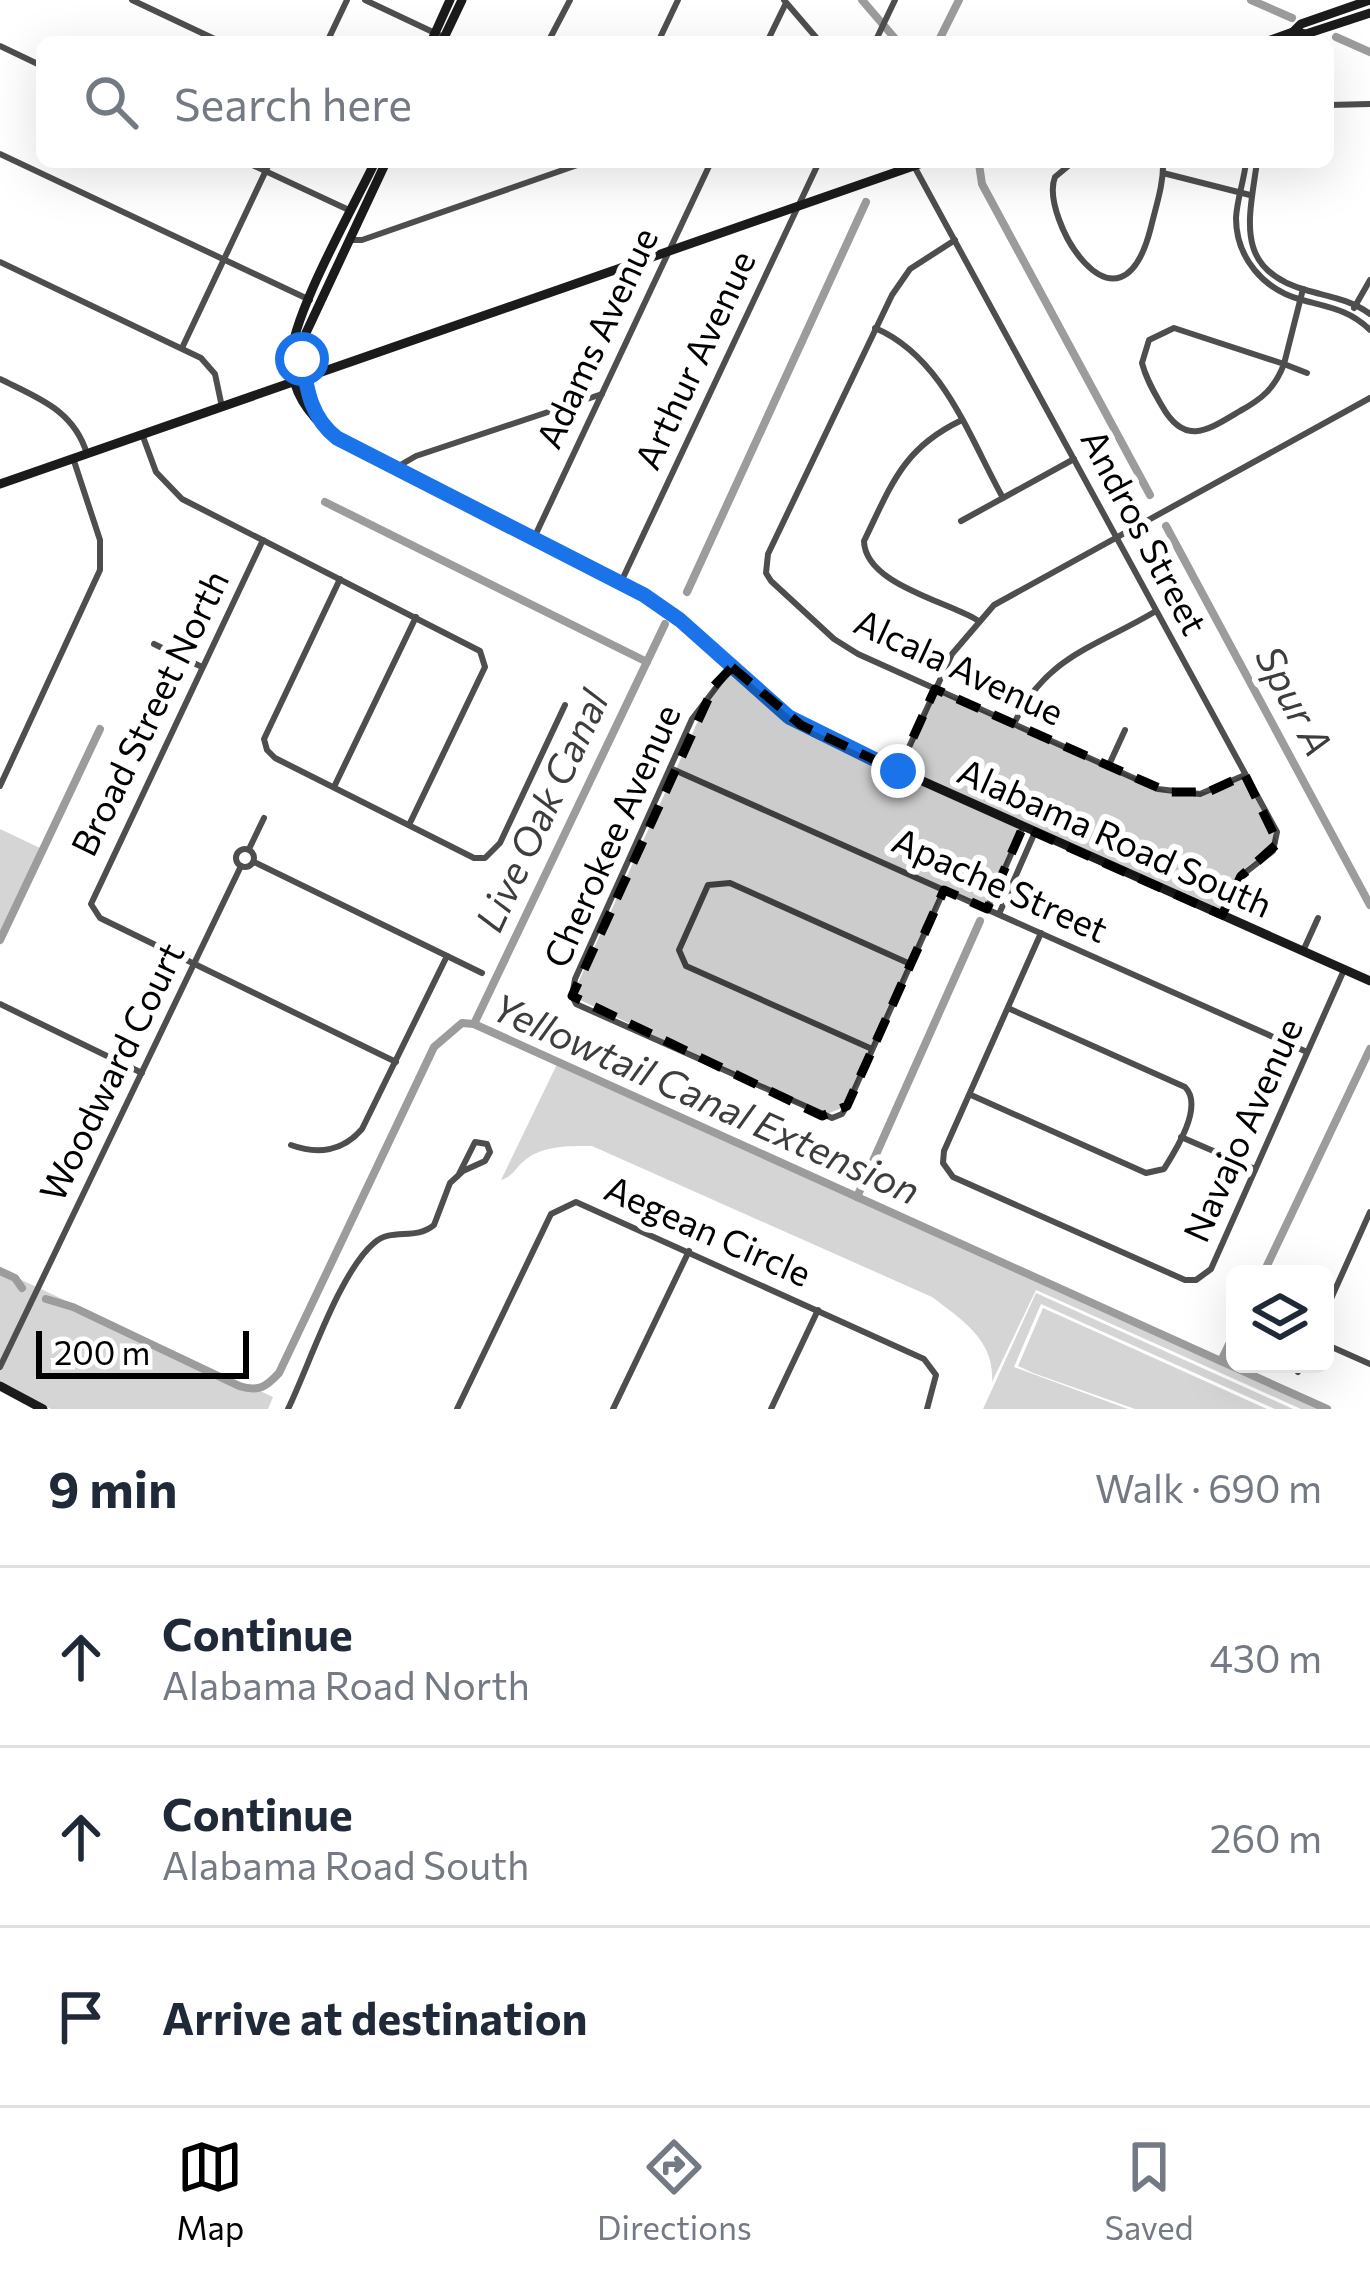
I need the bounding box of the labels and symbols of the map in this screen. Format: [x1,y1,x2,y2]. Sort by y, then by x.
street label: Adams Avenue [525,220,665,454]
street label: Arthur Avenue [623,243,763,475]
route start [275,332,329,386]
street label: Andros Street [1073,421,1218,641]
street label: Broad Street North [60,562,236,862]
street label: Alcala Avenue [848,598,1071,733]
water label: Spur A [1247,637,1345,763]
water label: Live Oak Canal [463,681,617,938]
street label: Cherokee Avenue [532,697,688,973]
route end [871,744,925,798]
street label: Alabama Road South [952,747,1280,925]
street label: Apache Street [886,816,1115,950]
street label: Woodward Court [29,935,192,1208]
water label: Yellowtail Canal Extension [486,981,928,1213]
street label: Navajo Avenue [1172,1011,1310,1248]
street label: Aegean Circle [599,1164,819,1294]
scale bar [36,1325,249,1378]

